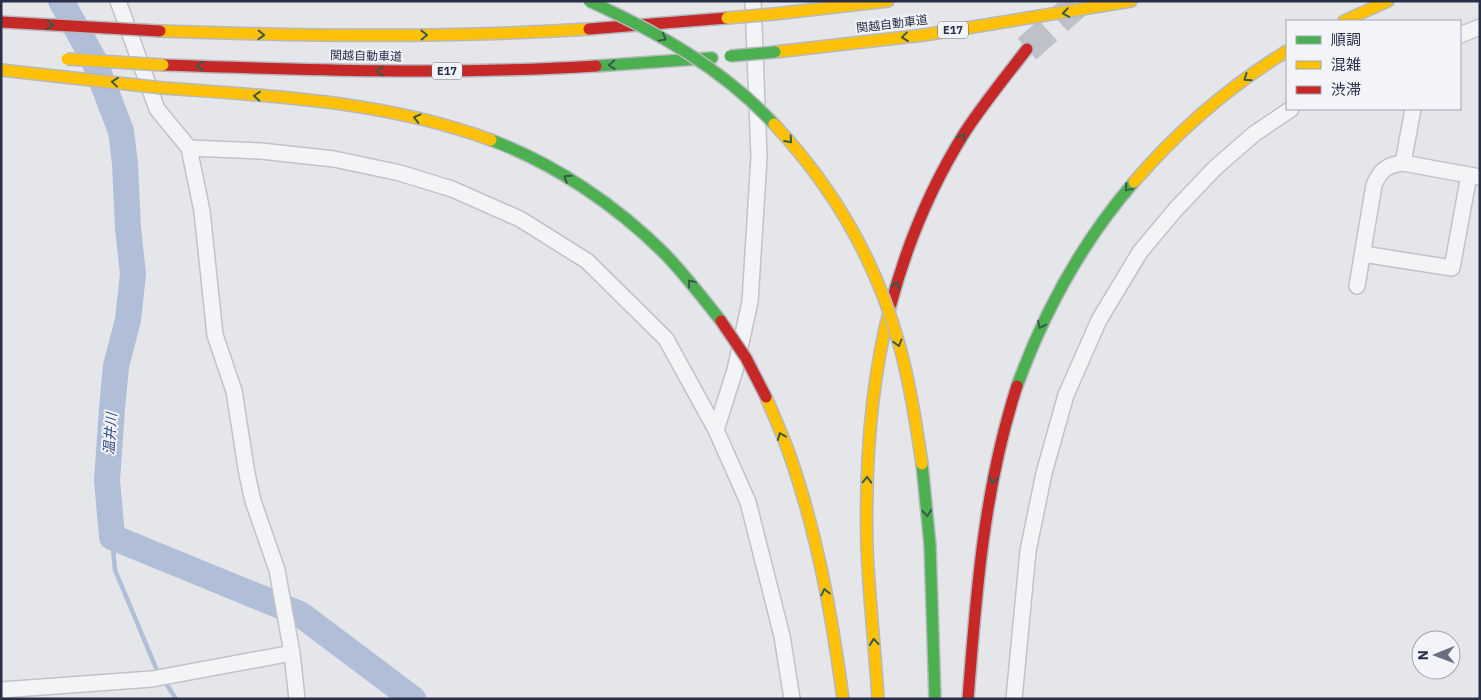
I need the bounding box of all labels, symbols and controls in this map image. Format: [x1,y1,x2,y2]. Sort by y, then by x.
one-way arrow [1061,7,1070,17]
street label: 関越自動車道 [855,12,929,35]
one-way arrow [46,20,54,31]
legend [1286,20,1461,110]
road number: E17 [938,22,968,38]
one-way arrow [258,30,265,40]
one-way arrow [420,30,428,40]
text: 順調 [1331,30,1361,49]
one-way arrow [901,31,909,42]
one-way arrow [658,32,667,42]
street label: 関越自動車道 [330,47,402,64]
text: 混雑 [1331,55,1361,74]
one-way arrow [608,60,616,71]
one-way arrow [196,61,204,72]
road number: E17 [432,62,462,80]
one-way arrow [375,66,383,76]
one-way arrow [1243,72,1252,81]
one-way arrow [110,77,118,88]
text: 渋滞 [1331,80,1361,99]
one-way arrow [252,91,260,102]
one-way arrow [413,113,422,124]
one-way arrow [783,134,792,143]
one-way arrow [956,134,966,143]
one-way arrow [564,175,573,184]
one-way arrow [1125,183,1134,192]
one-way arrow [688,280,696,289]
one-way arrow [890,282,900,290]
one-way arrow [1037,320,1048,329]
one-way arrow [893,338,903,346]
water label: 温井川 [100,410,121,456]
one-way arrow [777,432,787,440]
one-way arrow [988,475,999,484]
one-way arrow [862,476,872,484]
one-way arrow [921,509,932,517]
one-way arrow [821,587,831,596]
north arrow [1411,630,1461,680]
one-way arrow [868,638,879,646]
text: N [1414,650,1432,660]

